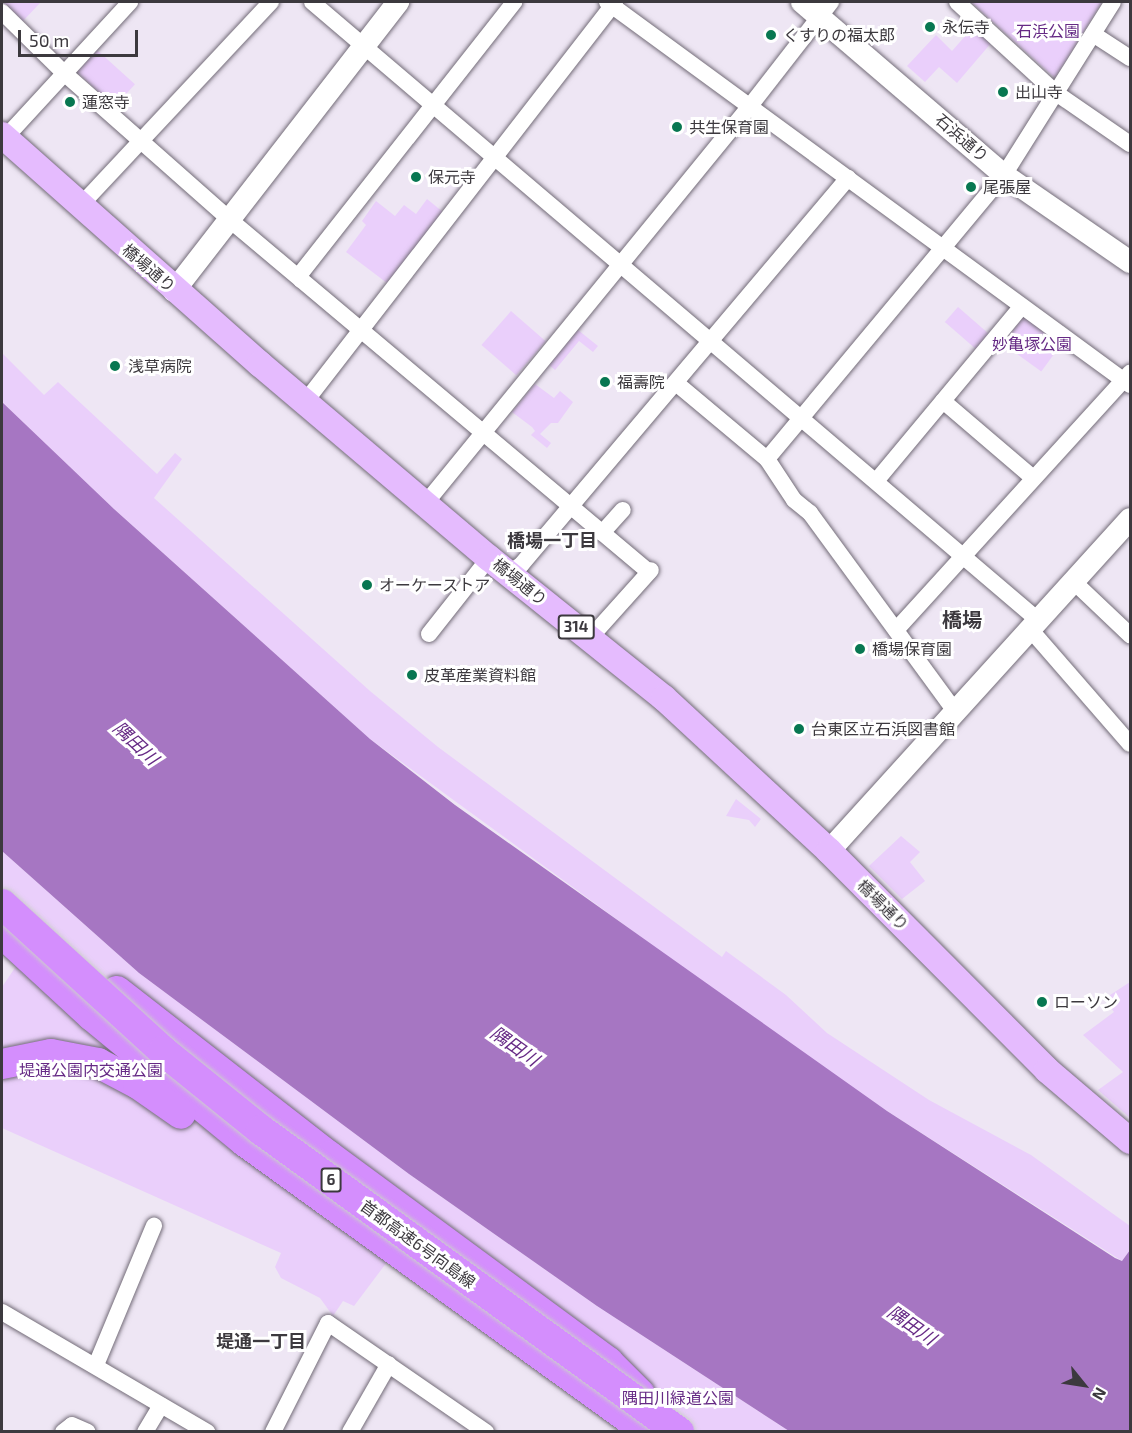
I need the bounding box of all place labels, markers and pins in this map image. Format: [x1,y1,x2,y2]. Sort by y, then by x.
place label: 永伝寺 [942,17,990,37]
marker: 永伝寺 [923,20,937,34]
place label: くすりの福太郎 [783,25,895,45]
marker: くすりの福太郎 [764,28,778,42]
place label: 出山寺 [1015,82,1063,102]
marker: 出山寺 [996,85,1010,99]
place label: 蓮窓寺 [82,92,130,112]
marker: 蓮窓寺 [63,95,77,109]
place label: 共生保育園 [689,117,769,137]
marker: 共生保育園 [670,120,684,134]
place label: 保元寺 [428,167,476,187]
marker: 保元寺 [409,170,423,184]
place label: 尾張屋 [983,177,1031,197]
marker: 尾張屋 [964,180,978,194]
place label: 浅草病院 [128,356,192,376]
marker: 浅草病院 [106,357,124,375]
place label: 福壽院 [617,372,665,392]
marker: 福壽院 [598,375,612,389]
place label: オーケーストア [379,575,491,595]
marker: オーケーストア [360,578,374,592]
place label: 橋場保育園 [872,639,952,659]
marker: 橋場保育園 [853,642,867,656]
place label: 皮革産業資料館 [424,665,536,685]
marker: 皮革産業資料館 [405,668,419,682]
place label: 台東区立石浜図書館 [811,719,955,739]
marker: 台東区立石浜図書館 [792,722,806,736]
place label: ローソン [1054,992,1118,1012]
marker: ローソン [1035,995,1049,1009]

